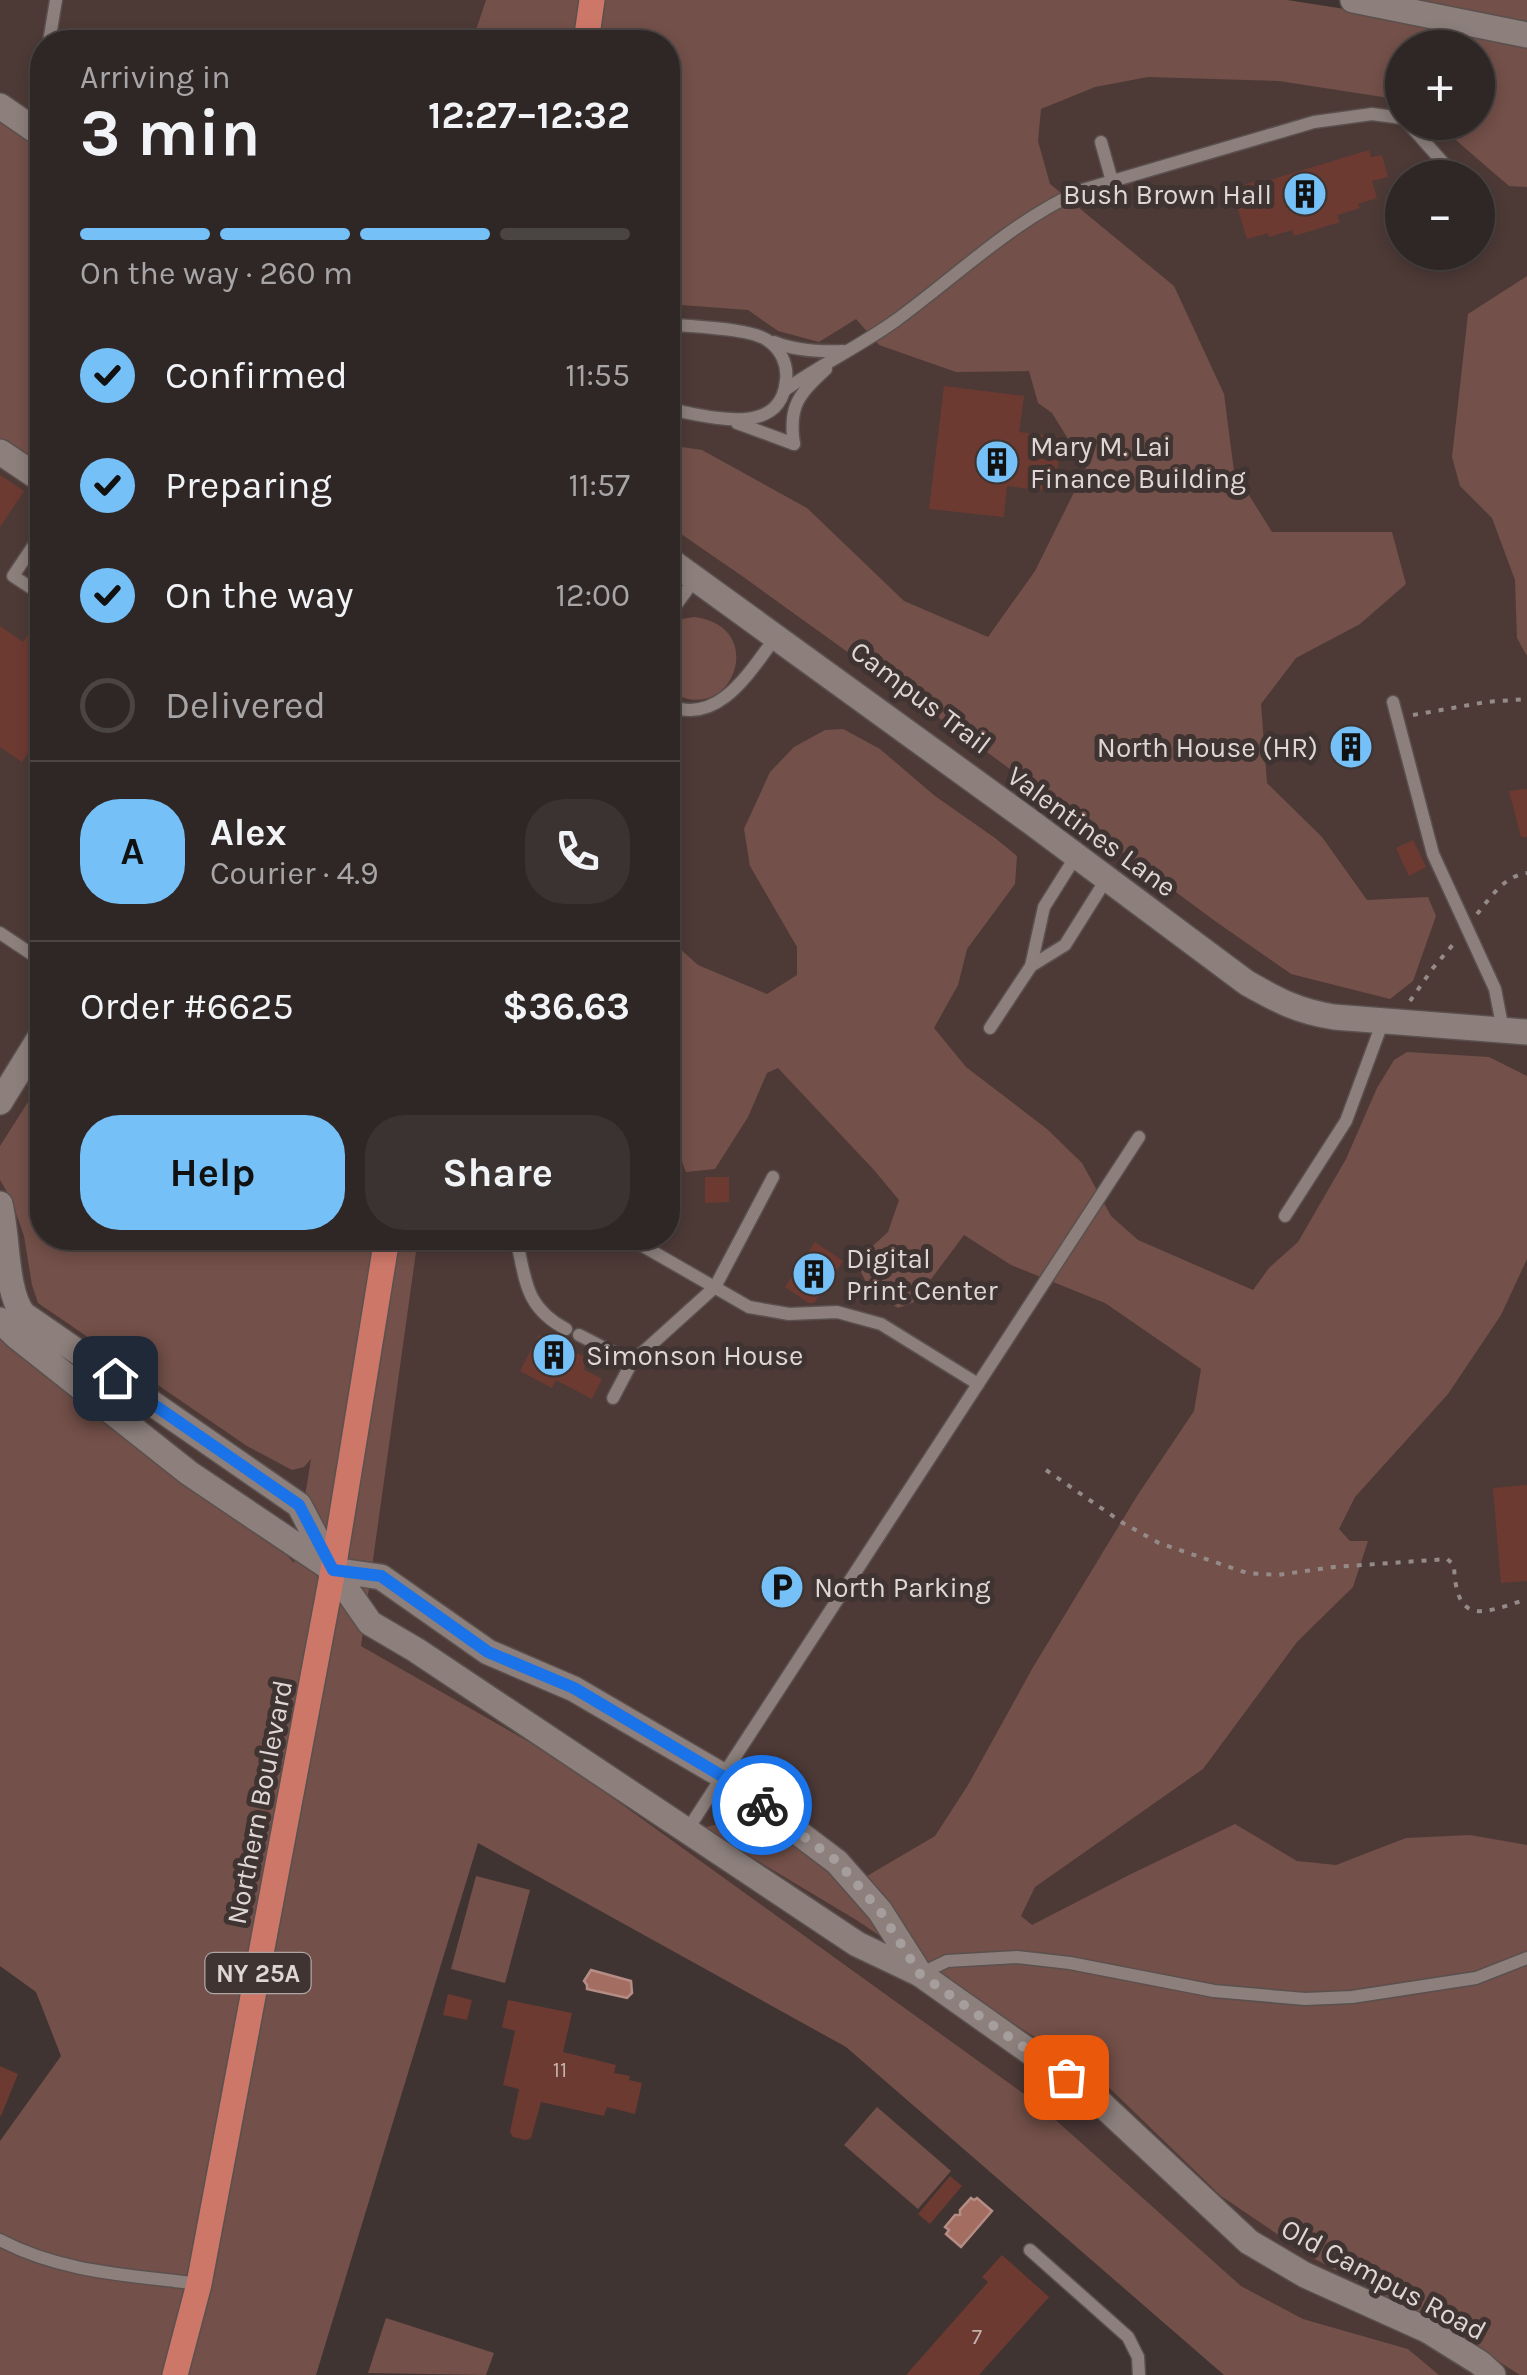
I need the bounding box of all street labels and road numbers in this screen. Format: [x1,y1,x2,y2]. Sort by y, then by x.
street label: Campus Trail [844,634,997,761]
street label: Valentines Lane [1001,759,1183,904]
street label: Northern Boulevard [220,1677,299,1927]
road number: NY 25A [206,1953,310,1993]
street label: Old Campus Road [1276,2212,1492,2347]

